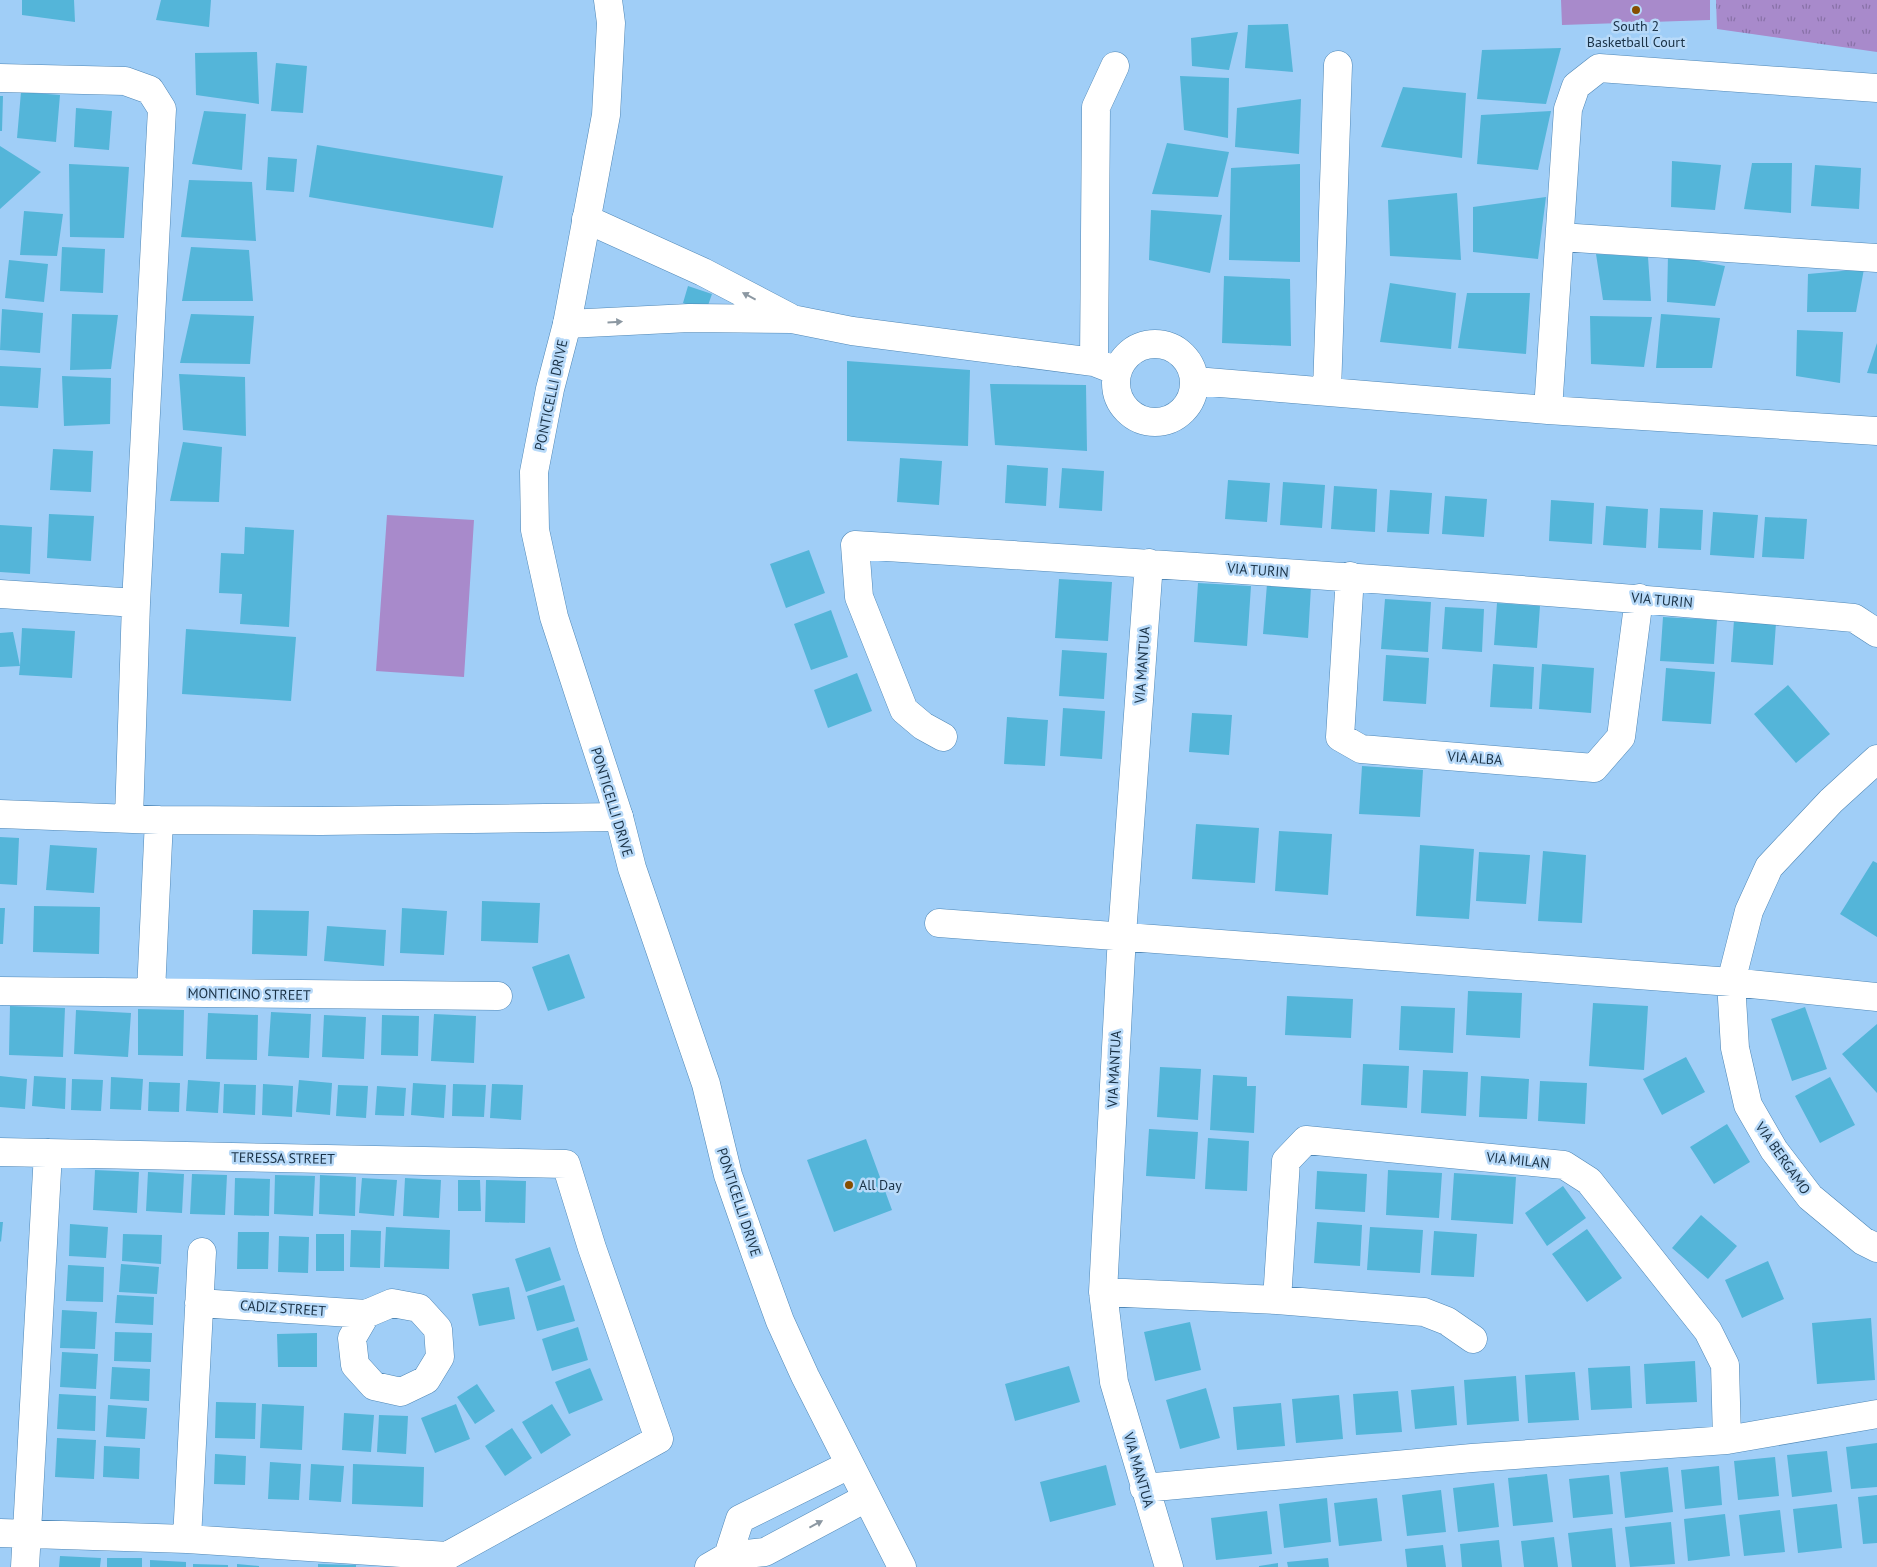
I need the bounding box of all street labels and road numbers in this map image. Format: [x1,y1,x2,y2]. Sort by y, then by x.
street label: PONTICELLI DRIVE [530,338,572,452]
street label: VIA TURIN [1226,559,1289,581]
street label: VIA TURIN [1630,588,1694,612]
street label: VIA MANTUA [1130,625,1154,705]
street label: PONTICELLI DRIVE [587,745,637,859]
street label: VIA ALBA [1446,747,1504,769]
street label: MONTICINO STREET [187,984,311,1004]
street label: VIA MANTUA [1103,1029,1125,1109]
street label: VIA BERGAMO [1751,1118,1815,1198]
street label: PONTICELLI DRIVE [713,1145,765,1259]
street label: TERESSA STREET [231,1148,335,1168]
street label: VIA MILAN [1485,1148,1551,1172]
street label: CADIZ STREET [239,1296,327,1320]
street label: VIA MANTUA [1119,1429,1159,1510]

